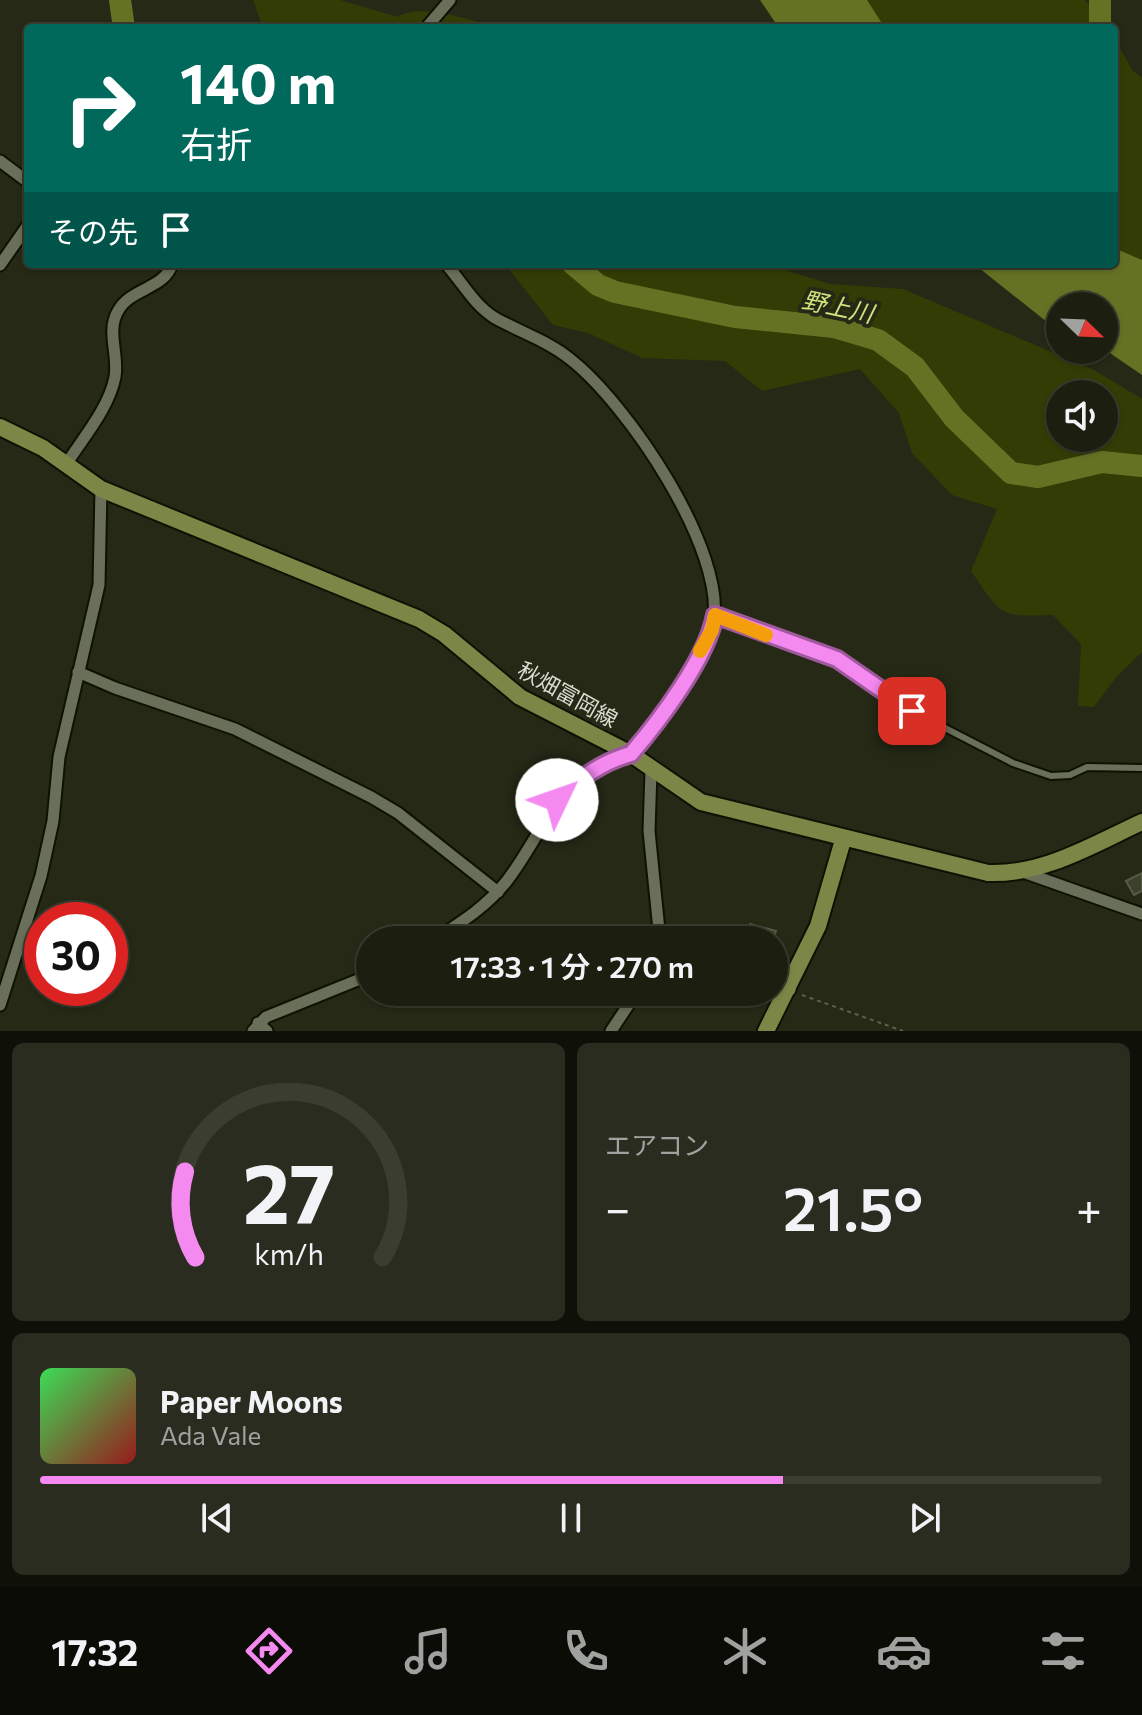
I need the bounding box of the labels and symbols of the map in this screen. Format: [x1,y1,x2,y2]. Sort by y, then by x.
water label: 野上川 [800,284,879,328]
north arrow [1046,292,1118,364]
street label: 秋畑富岡線 [513,656,623,732]
pin [878,677,946,745]
position arrow [515,758,599,842]
speed limit sign: 30 [24,902,128,1006]

